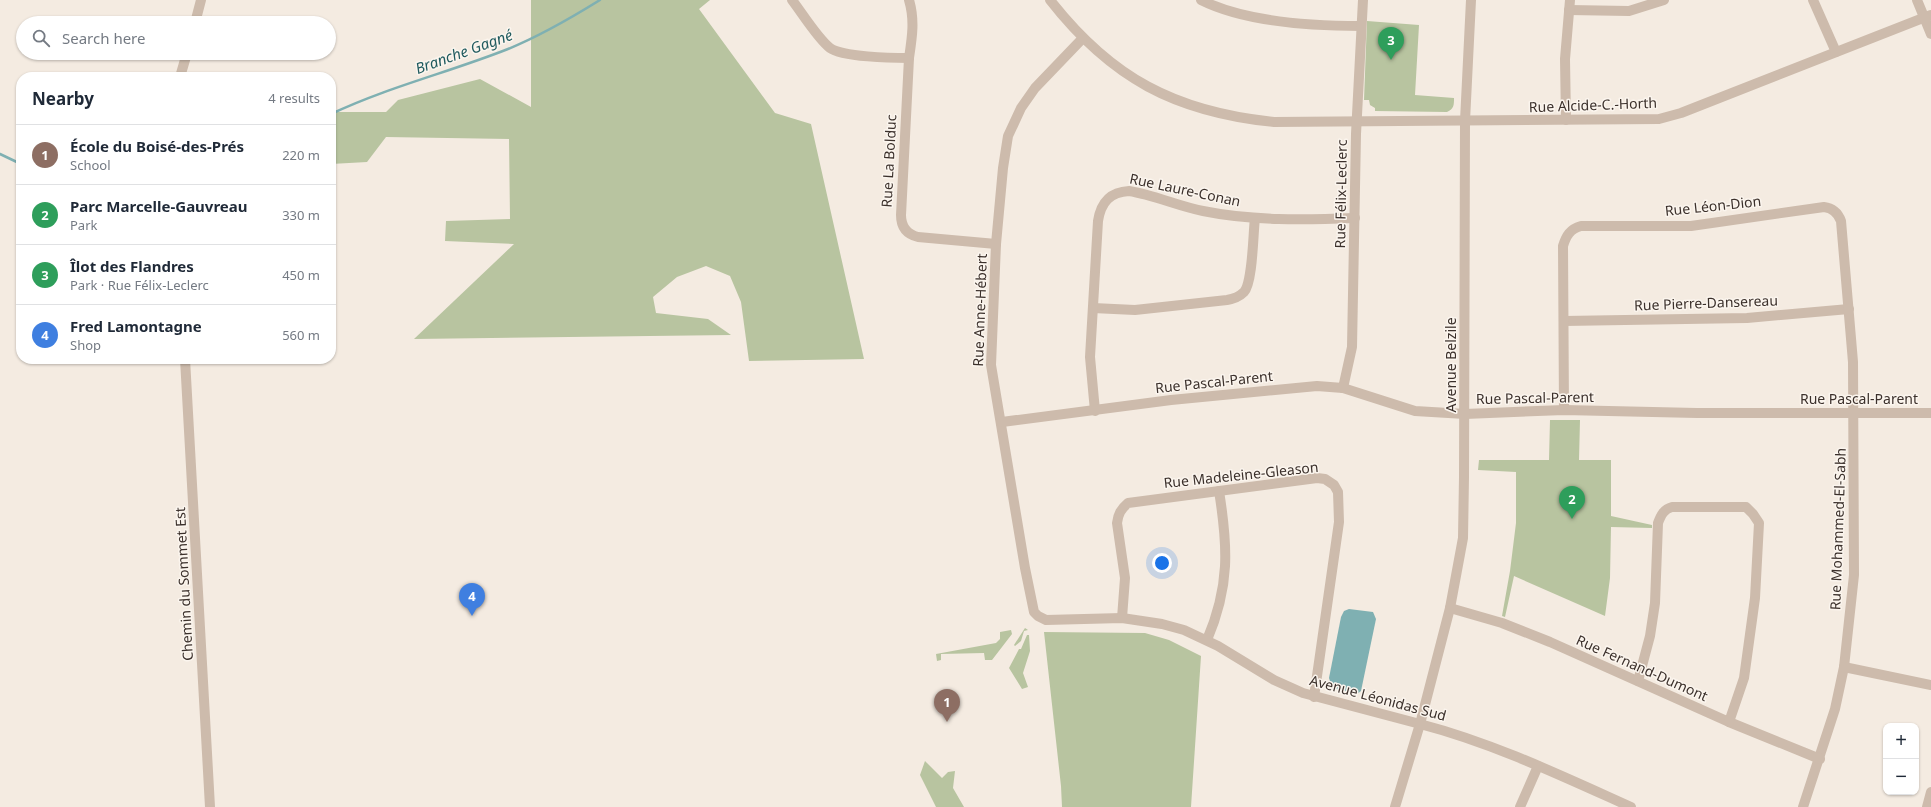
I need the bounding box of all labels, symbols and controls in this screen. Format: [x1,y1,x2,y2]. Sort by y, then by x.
search box [16,16,336,60]
water label: Branche Gagné [412,24,516,78]
icon: search [30,27,52,49]
pin: 3 [1378,27,1404,60]
text: Search here [62,28,145,48]
text: Nearby [32,87,94,110]
text: 4 results [268,89,320,107]
street label: Rue Alcide-C.-Horth [1529,93,1657,116]
street label: Rue La Bolduc [877,114,900,208]
text: École du Boisé-des-Prés [70,136,244,156]
street label: Rue Félix-Leclerc [1330,139,1351,249]
text: 1 [41,146,49,164]
text: 220 m [282,146,320,164]
text: School [70,156,111,174]
street label: Rue Laure-Conan [1128,168,1242,211]
street label: Rue Léon-Dion [1664,191,1762,220]
text: Parc Marcelle-Gauvreau [70,196,248,216]
text: 2 [41,206,49,224]
text: 330 m [282,206,320,224]
text: Park [70,216,97,234]
street label: Rue Anne-Hébert [968,253,991,367]
text: Îlot des Flandres [70,256,194,276]
text: 3 [41,266,49,284]
text: 450 m [282,266,320,284]
text: Park · Rue Félix-Leclerc [70,276,209,294]
street label: Rue Pierre-Dansereau [1634,290,1778,315]
text: Fred Lamontagne [70,316,202,336]
street label: Avenue Belzile [1441,317,1460,413]
text: 4 [41,326,49,344]
text: 560 m [282,326,320,344]
text: Shop [70,336,101,354]
street label: Rue Pascal-Parent [1154,366,1274,397]
street label: Rue Pascal-Parent [1476,387,1594,408]
street label: Rue Pascal-Parent [1800,389,1918,408]
street label: Rue Mohammed-El-Sabh [1825,447,1850,611]
street label: Rue Madeleine-Gleason [1163,457,1319,492]
pin: 2 [1559,486,1585,519]
street label: Chemin du Sommet Est [170,507,197,661]
your location [1152,553,1172,573]
pin: 4 [459,583,485,616]
street label: Rue Fernand-Dumont [1573,630,1711,705]
street label: Avenue Léonidas Sud [1308,670,1448,725]
pin: 1 [934,689,960,722]
map controls [1883,723,1919,795]
button: + [1883,723,1919,759]
button: − [1883,759,1919,795]

